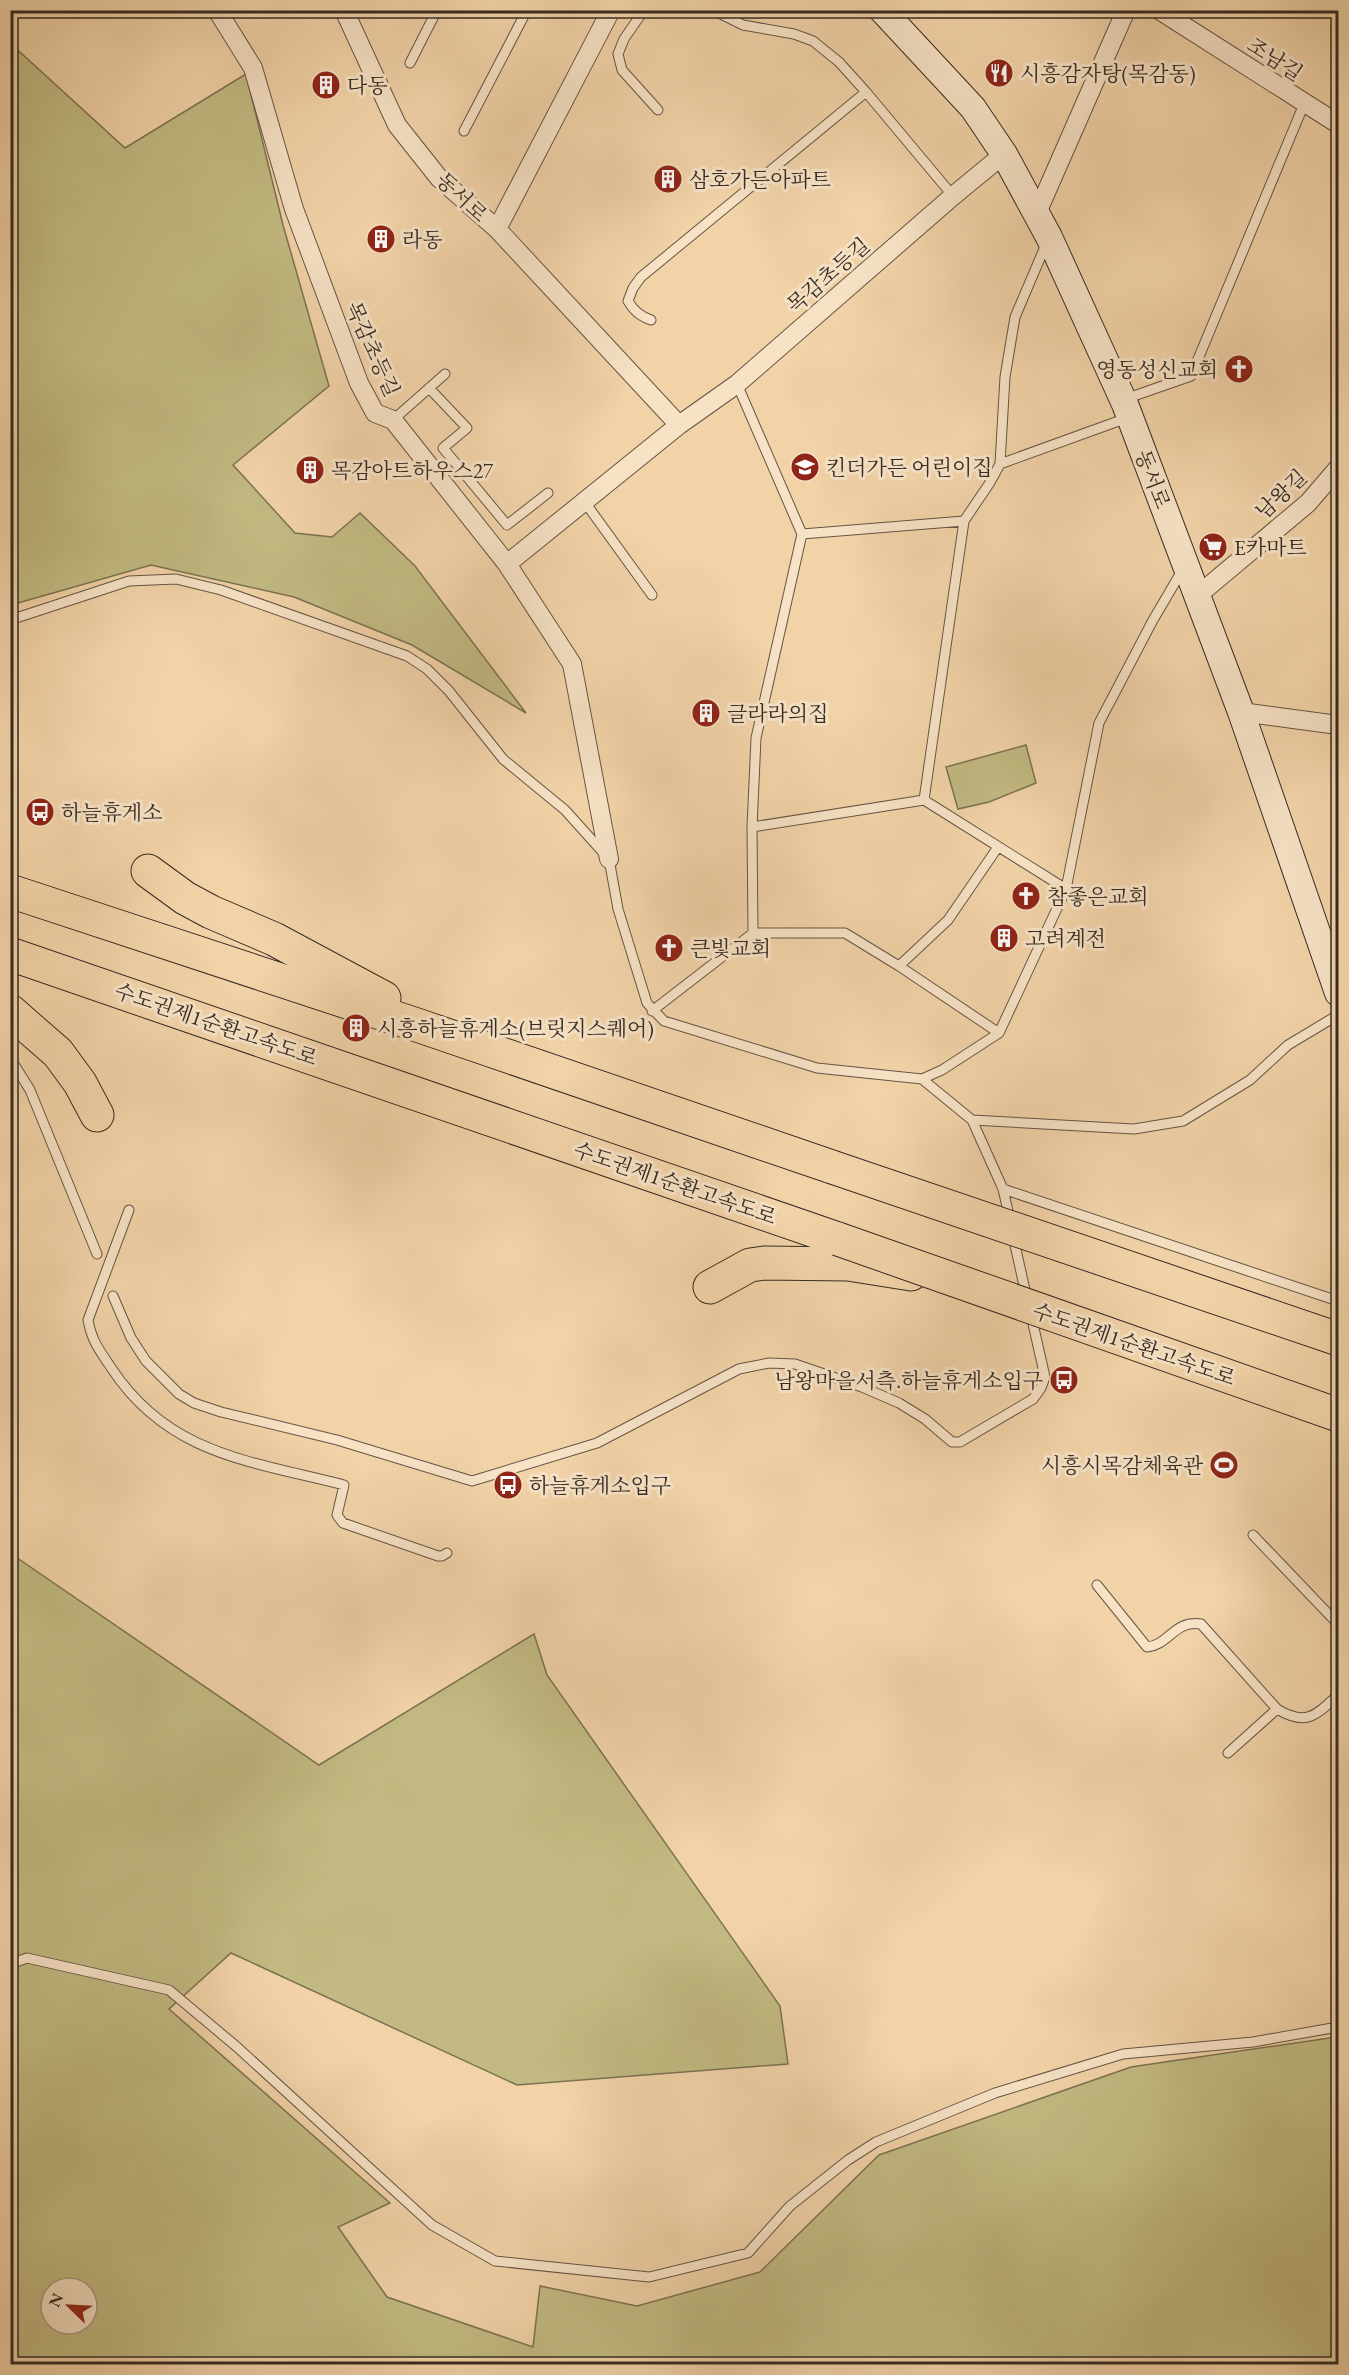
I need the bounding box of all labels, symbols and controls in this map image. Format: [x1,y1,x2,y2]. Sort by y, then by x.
street label: 조남길 [1242,31,1308,87]
restaurant icon: 시흥감자탕(목감동) [983,57,1015,89]
place label: 시흥감자탕(목감동) [1020,60,1196,87]
building icon: 다동 [310,69,342,101]
place label: 다동 [347,72,388,99]
building icon: 삼호가든아파트 [652,163,684,195]
street label: 동서로 [431,166,493,228]
place label: 삼호가든아파트 [689,166,831,193]
building icon: 라동 [365,223,397,255]
place label: 라동 [402,226,443,253]
street label: 목감초등길 [781,232,875,318]
street label: 목감초등길 [340,297,406,401]
church icon: 영동성신교회 [1223,353,1255,385]
place label: 영동성신교회 [1096,356,1218,383]
street label: 동서로 [1129,446,1177,512]
school or university icon: 킨더가든 어린이집 [789,451,821,483]
building icon: 목감아트하우스27 [294,454,326,486]
place label: 킨더가든 어린이집 [826,454,993,481]
place label: 목감아트하우스27 [331,457,494,484]
street label: 남왕길 [1250,463,1312,525]
supermarket icon: E카마트 [1197,531,1229,563]
place label: E카마트 [1234,534,1307,561]
building icon: 글라라의집 [690,697,722,729]
place label: 글라라의집 [727,700,828,727]
bus stop icon: 하늘휴게소 [24,796,56,828]
place label: 하늘휴게소 [61,799,162,826]
church icon: 참좋은교회 [1010,880,1042,912]
place label: 참좋은교회 [1047,883,1148,910]
building icon: 고려계전 [988,922,1020,954]
place label: 고려계전 [1025,925,1106,952]
church icon: 큰빛교회 [653,932,685,964]
place label: 큰빛교회 [690,935,771,962]
street label: 수도권제1순환고속도로 [111,977,321,1071]
building icon: 시흥하늘휴게소(브릿지스퀘어) [340,1012,372,1044]
place label: 시흥하늘휴게소(브릿지스퀘어) [377,1015,654,1042]
street label: 수도권제1순환고속도로 [570,1136,780,1230]
street label: 수도권제1순환고속도로 [1029,1297,1239,1391]
bus stop icon: 남왕마을서측.하늘휴게소입구 [1048,1364,1080,1396]
place label: 남왕마을서측.하늘휴게소입구 [774,1367,1043,1394]
sports icon: 시흥시목감체육관 [1208,1449,1240,1481]
place label: 시흥시목감체육관 [1041,1452,1204,1479]
bus stop icon: 하늘휴게소입구 [492,1469,524,1501]
place label: 하늘휴게소입구 [529,1472,671,1499]
north arrow [39,2276,99,2336]
text: N [44,2290,68,2310]

